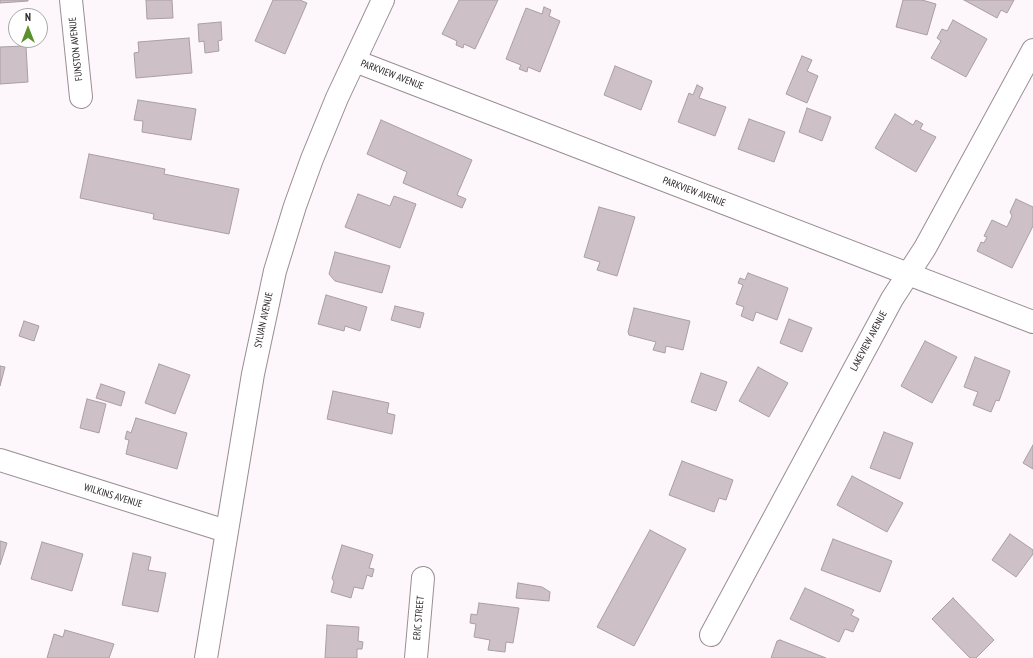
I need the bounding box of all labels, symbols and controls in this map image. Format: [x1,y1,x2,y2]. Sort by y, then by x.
north arrow [8,8,48,48]
text: N [25,10,31,24]
street label: FUNSTON AVENUE [67,16,85,82]
street label: PARKVIEW AVENUE [359,57,425,93]
street label: PARKVIEW AVENUE [661,174,727,210]
street label: SYLVAN AVENUE [252,291,276,349]
street label: LAKEVIEW AVENUE [848,309,890,373]
street label: WILKINS AVENUE [82,481,144,511]
street label: ERIC STREET [411,595,427,641]

